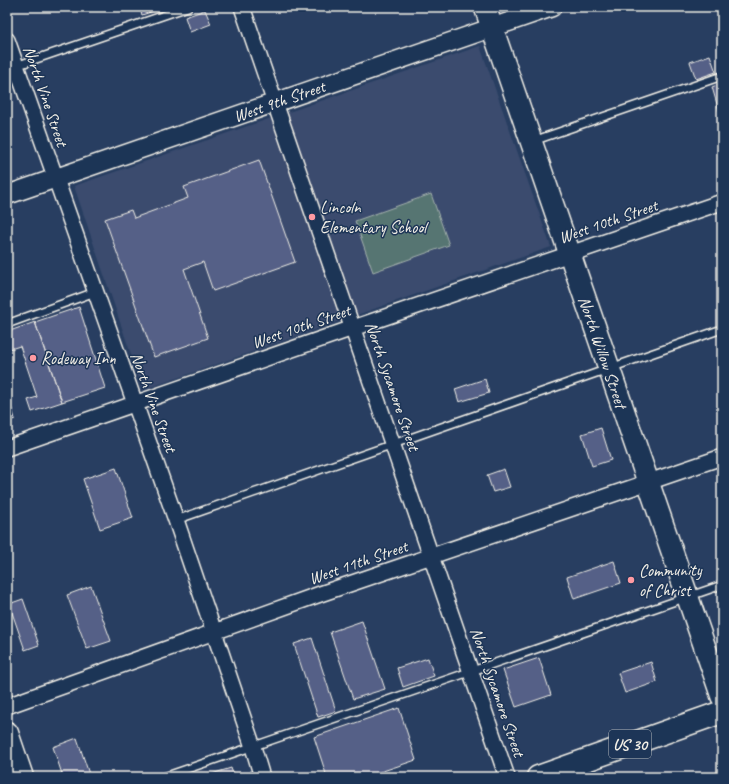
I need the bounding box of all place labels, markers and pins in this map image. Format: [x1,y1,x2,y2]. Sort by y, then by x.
place label: Lincoln Elementary School [320,197,429,238]
marker: Lincoln Elementary School [307,212,317,222]
place label: Rodeway Inn [41,348,116,369]
marker: Rodeway Inn [28,353,38,363]
place label: Community of Christ [639,560,703,601]
marker: Community of Christ [626,575,636,585]

